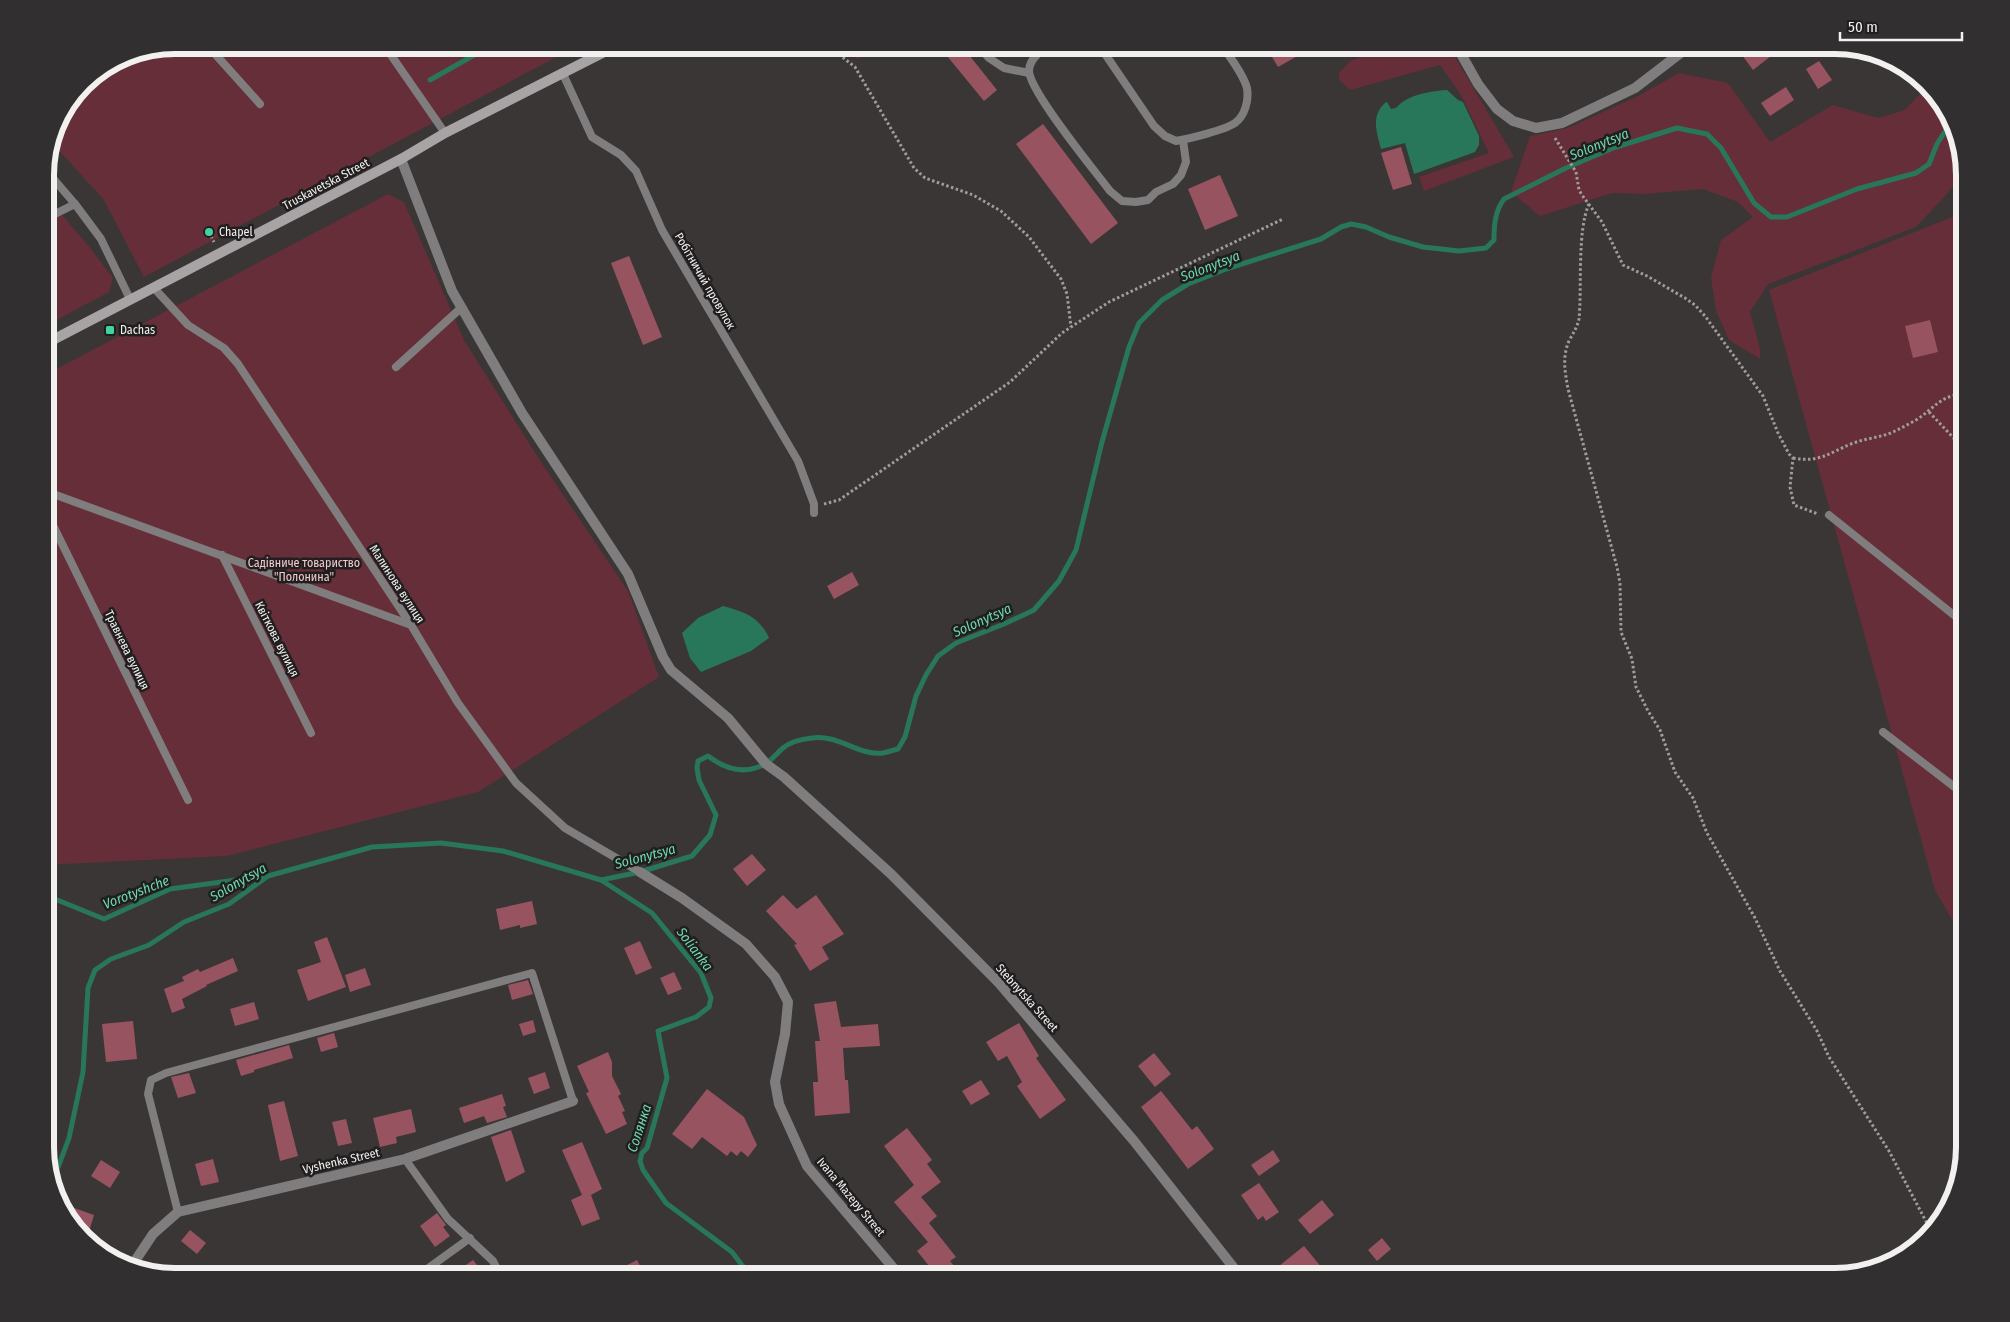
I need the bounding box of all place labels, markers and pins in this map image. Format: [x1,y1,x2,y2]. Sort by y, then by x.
place label: Chapel [219,225,253,239]
marker: Chapel [203,226,215,238]
place label: Dachas [120,323,155,337]
marker: Dachas [104,324,116,336]

